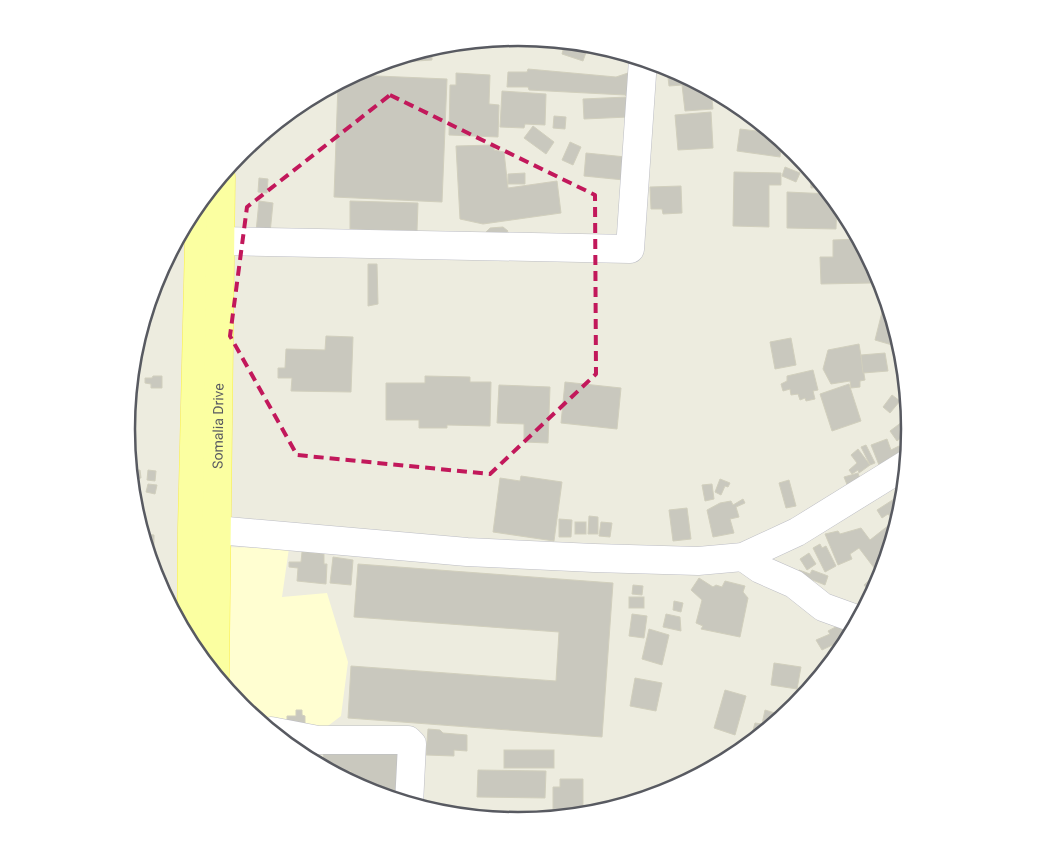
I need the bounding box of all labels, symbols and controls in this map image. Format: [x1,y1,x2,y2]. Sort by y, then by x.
street label: Somalia Drive [209,383,227,469]

